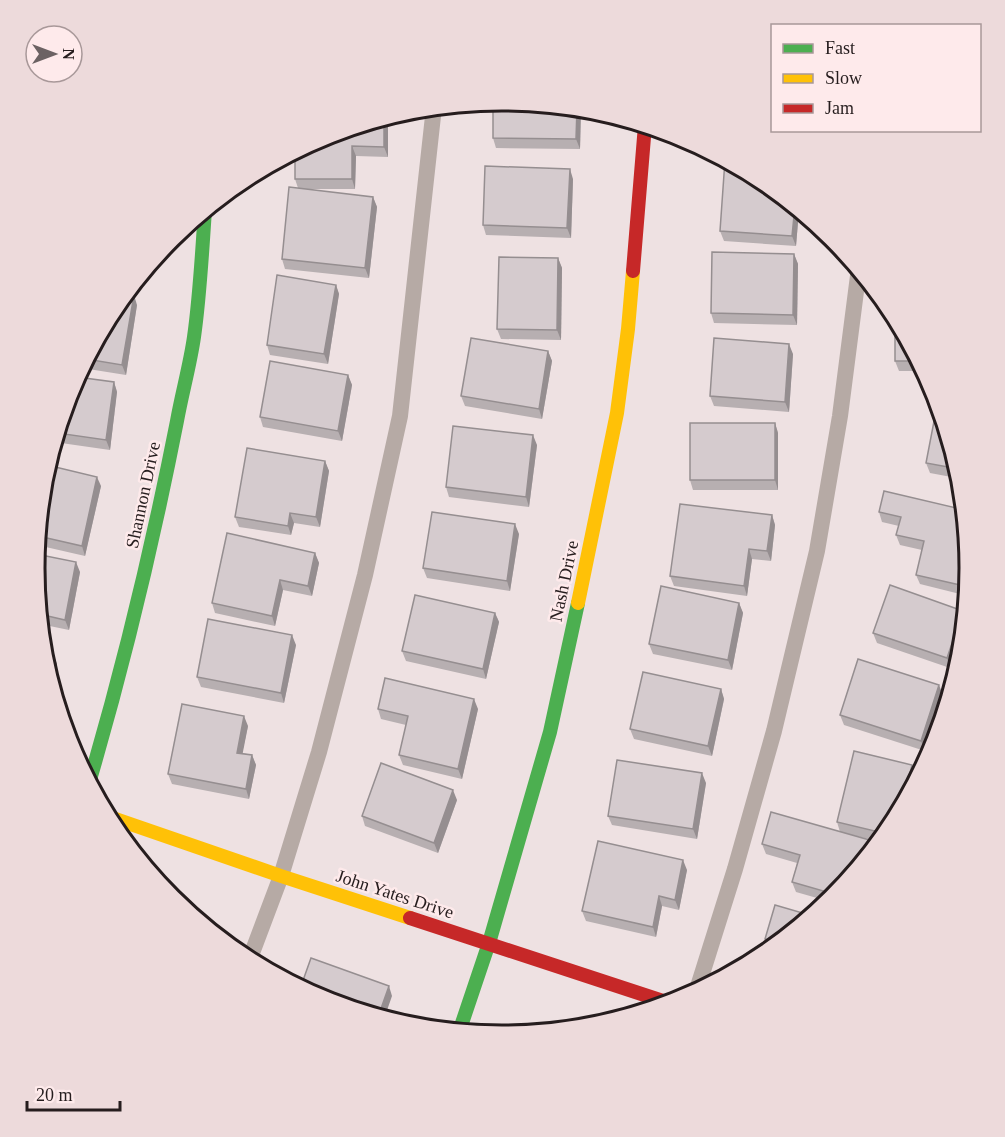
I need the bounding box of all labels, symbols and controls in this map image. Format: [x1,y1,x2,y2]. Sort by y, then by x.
north arrow [24,24,84,84]
legend [771,24,981,132]
text: Fast [825,38,855,58]
text: N [60,48,77,60]
text: Slow [825,68,862,88]
text: Jam [825,98,854,118]
street label: Shannon Drive [122,440,164,550]
street label: Nash Drive [546,539,582,623]
street label: John Yates Drive [334,866,456,922]
scale bar [27,1074,120,1112]
text: 20 m [36,1085,73,1105]

